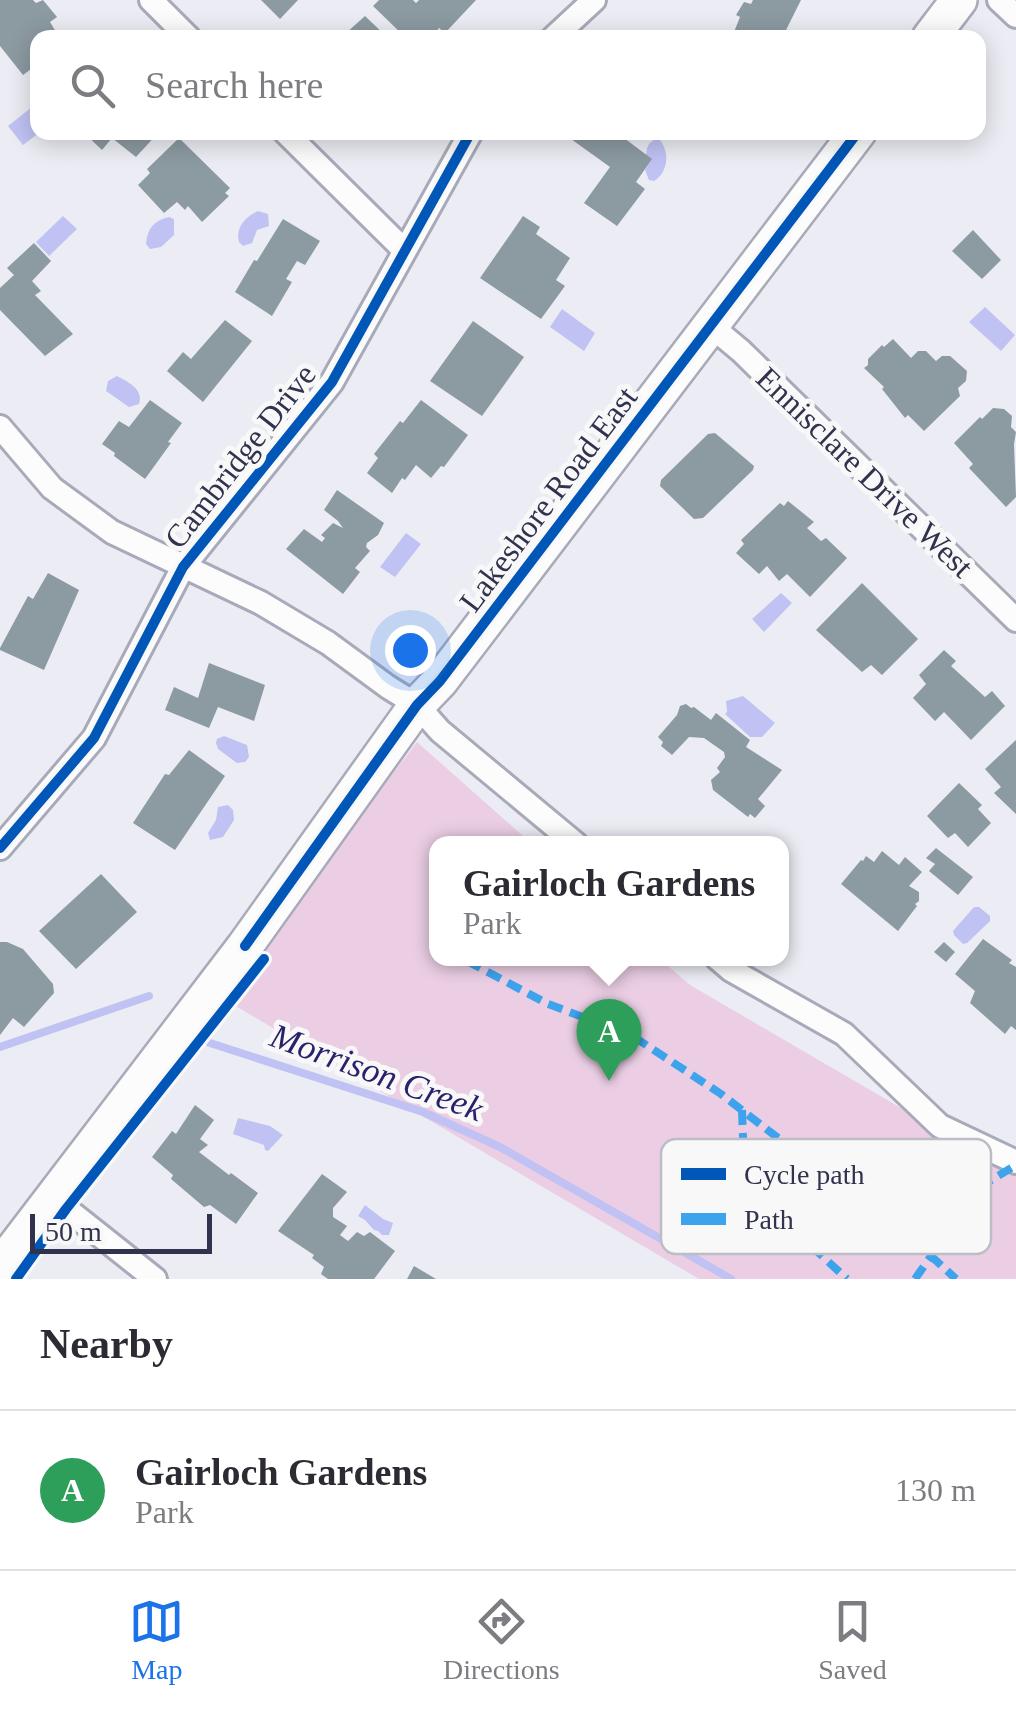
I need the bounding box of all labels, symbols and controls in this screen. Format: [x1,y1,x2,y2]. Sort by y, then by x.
search box [30,30,986,140]
icon: search [65,58,120,113]
text: Search here [145,64,323,106]
street label: Cambridge Drive [157,357,323,555]
street label: Ennisclare Drive West [749,360,981,585]
street label: Lakeshore Road East [452,380,644,618]
your location [385,625,436,676]
popup [429,836,789,966]
text: Gairloch Gardens [463,862,755,904]
text: Park [463,905,521,941]
pin: A [576,998,642,1081]
water label: Morrison Creek [264,1016,490,1129]
legend [661,1139,991,1254]
text: Cycle path [744,1159,865,1190]
text: Path [744,1204,794,1235]
scale bar [30,1209,212,1254]
text: 50 m [45,1216,102,1247]
text: Nearby [40,1321,173,1367]
text: Gairloch Gardens [135,1451,427,1493]
text: A [61,1472,84,1508]
text: 130 m [895,1472,976,1508]
text: Park [135,1494,194,1530]
tab: Map [129,1594,184,1686]
tab: Directions [443,1594,560,1686]
tab: Saved [818,1594,887,1686]

